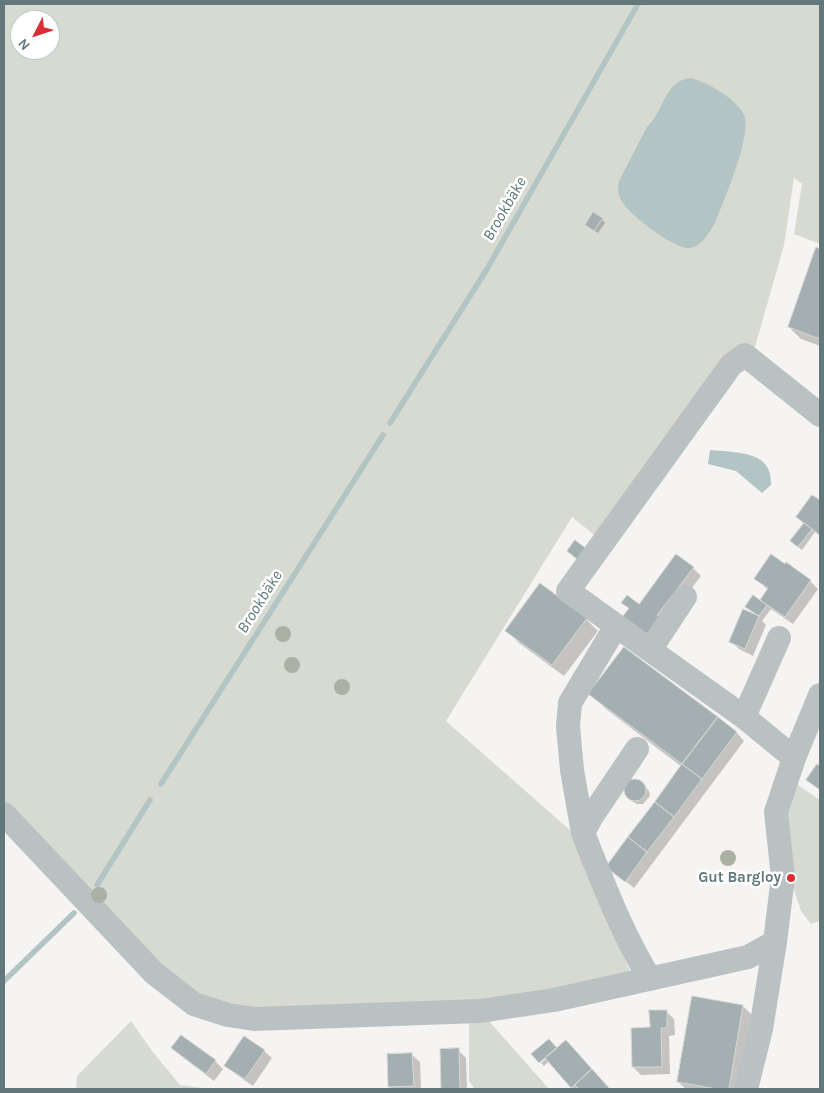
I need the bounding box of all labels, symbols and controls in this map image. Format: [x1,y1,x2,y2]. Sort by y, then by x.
north arrow [10,10,60,60]
text: N [14,35,34,54]
water label: Brookbäke [479,174,531,244]
water label: Brookbäke [233,567,287,637]
place label: Gut Bargloy [698,869,781,887]
marker: Gut Bargloy [785,872,797,884]

